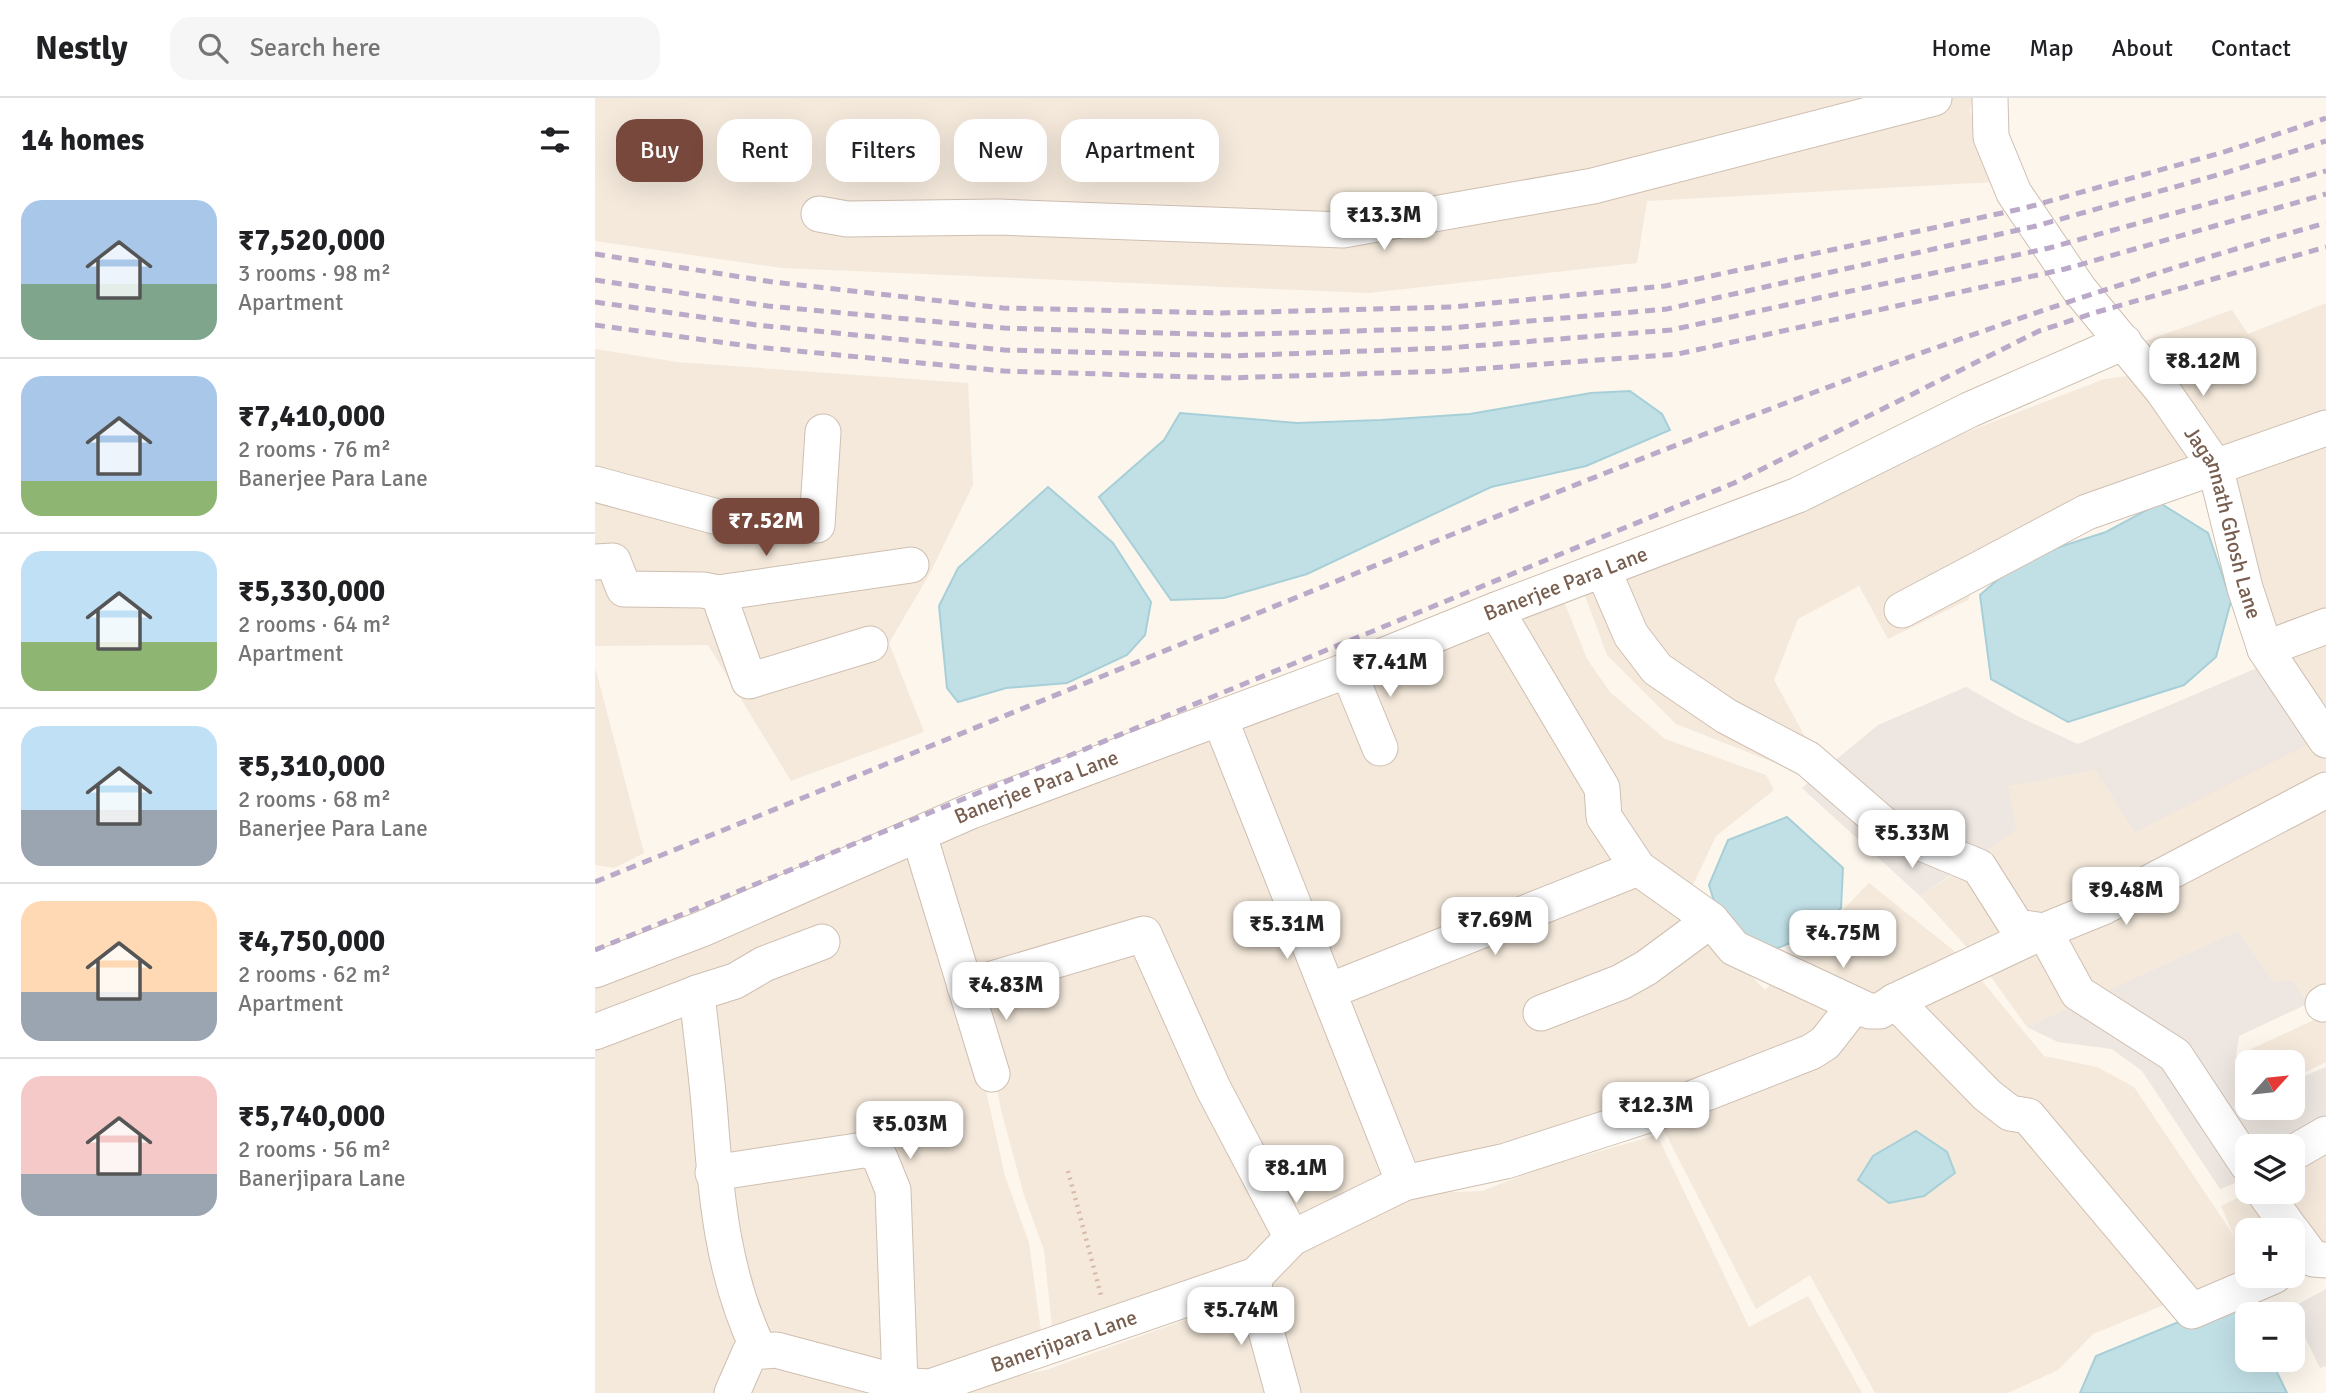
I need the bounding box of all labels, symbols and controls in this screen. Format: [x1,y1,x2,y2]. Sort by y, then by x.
search box [170,17,660,80]
text: Nestly [35,28,128,69]
icon: search [194,29,232,67]
text: Search here [250,32,381,64]
text: Home [1931,33,1991,63]
text: Map [2029,33,2074,63]
text: About [2112,33,2173,63]
text: Contact [2211,33,2291,63]
chip: Buy [616,119,703,182]
chip: Rent [717,119,812,182]
chip: Filters [826,119,940,182]
chip: New [954,119,1047,182]
chip: Apartment [1061,119,1219,182]
icon: filters [536,121,574,159]
text: 14 homes [21,122,144,159]
pin: ₹13.3M [1327,192,1441,252]
text: ₹13.3M [1346,200,1422,229]
text: ₹7,520,000 [238,222,385,259]
icon: home [77,228,161,312]
text: 3 rooms · 98 m² [238,259,391,288]
text: Apartment [238,288,343,317]
pin: ₹8.12M [2146,338,2260,398]
text: ₹8.12M [2165,346,2241,375]
text: ₹7,410,000 [238,398,385,435]
icon: home [77,404,161,488]
street label: Jagannath Ghosh Lane [2179,421,2267,622]
text: 2 rooms · 76 m² [238,435,391,464]
text: Banerjee Para Lane [238,464,428,493]
pin: ₹7.52M [709,498,823,558]
text: ₹7.52M [728,506,804,535]
street label: Banerjee Para Lane [1480,541,1651,627]
text: ₹5,330,000 [238,573,385,610]
icon: home [77,579,161,663]
text: 2 rooms · 64 m² [238,610,391,639]
text: Apartment [238,639,343,668]
pin: ₹7.41M [1333,640,1447,699]
text: ₹7.41M [1352,647,1428,676]
street label: Banerjee Para Lane [950,744,1122,830]
text: ₹5,310,000 [238,748,385,785]
icon: home [77,754,161,838]
text: 2 rooms · 68 m² [238,785,391,814]
pin: ₹5.33M [1855,810,1969,870]
text: Banerjee Para Lane [238,814,428,843]
text: ₹5.33M [1874,818,1950,847]
pin: ₹9.48M [2069,868,2183,927]
text: ₹9.48M [2088,875,2164,904]
pin: ₹7.69M [1438,898,1552,957]
pin: ₹5.31M [1230,902,1344,961]
text: ₹7.69M [1457,905,1533,934]
text: ₹5.31M [1249,909,1325,938]
pin: ₹4.75M [1786,910,1900,970]
text: ₹4.75M [1805,918,1881,947]
text: ₹4,750,000 [238,923,385,960]
icon: home [77,929,161,1013]
text: 2 rooms · 62 m² [238,960,391,989]
pin: ₹4.83M [949,962,1063,1022]
text: ₹4.83M [968,970,1044,999]
text: Apartment [238,989,343,1018]
north arrow [2235,1050,2305,1120]
map controls [2235,1050,2305,1372]
pin: ₹12.3M [1599,1082,1713,1142]
text: ₹12.3M [1618,1090,1694,1119]
text: ₹5,740,000 [238,1098,385,1135]
pin: ₹5.03M [853,1102,967,1161]
icon: home [77,1104,161,1188]
text: ₹5.03M [872,1109,948,1138]
button: layers [2235,1134,2305,1204]
text: 2 rooms · 56 m² [238,1135,391,1164]
pin: ₹8.1M [1247,1146,1345,1205]
text: ₹8.1M [1264,1153,1328,1182]
text: Banerjipara Lane [238,1164,405,1193]
button: + [2235,1218,2305,1288]
pin: ₹5.74M [1184,1288,1298,1347]
text: ₹5.74M [1203,1295,1279,1324]
button: − [2235,1302,2305,1372]
street label: Banerjipara Lane [987,1304,1140,1378]

